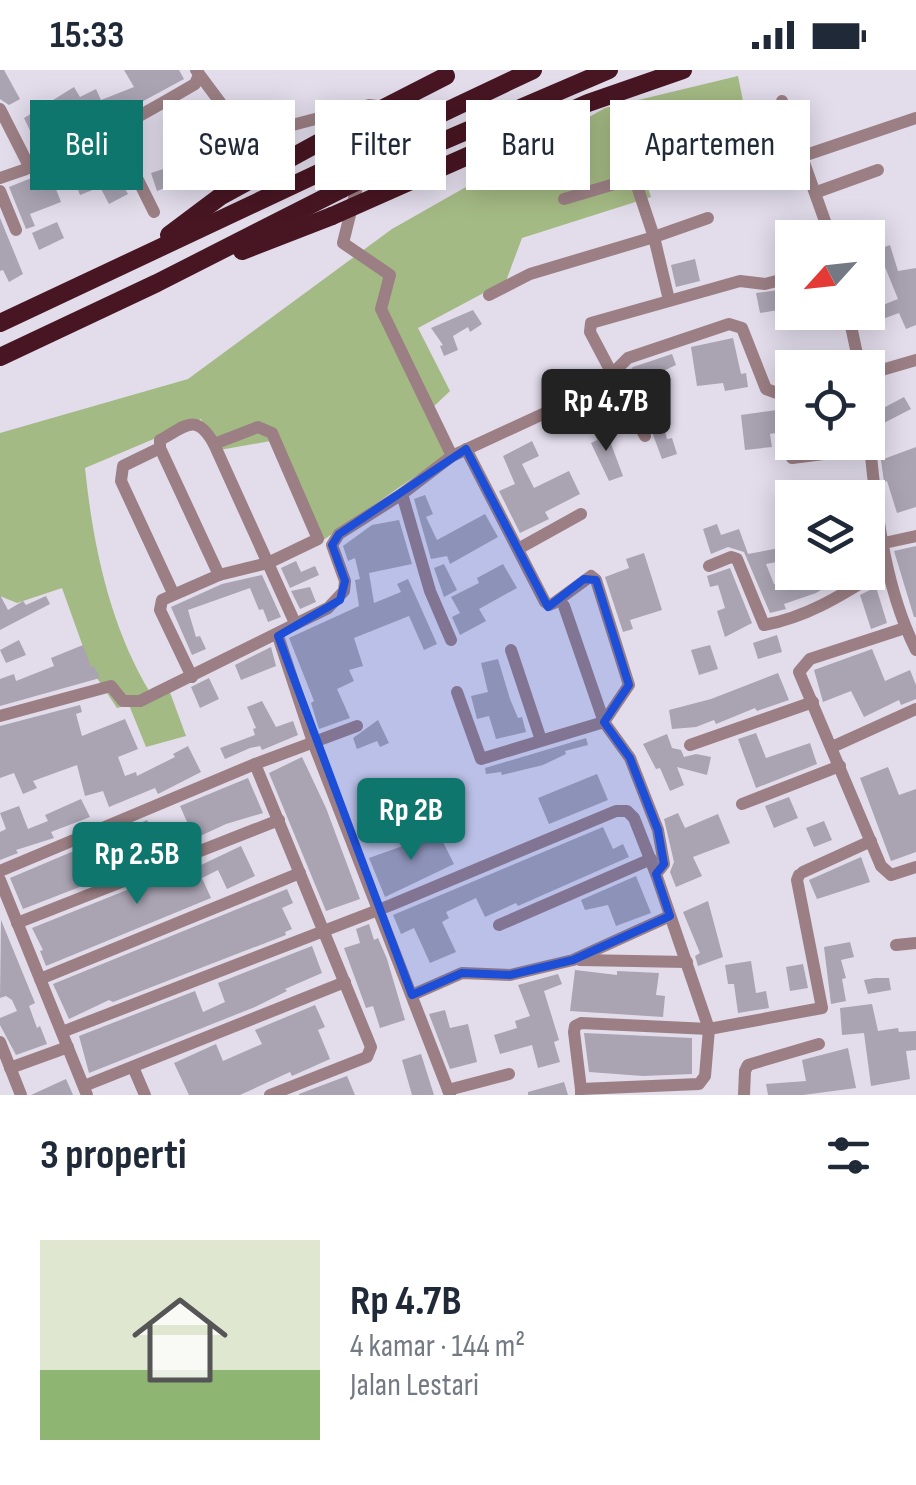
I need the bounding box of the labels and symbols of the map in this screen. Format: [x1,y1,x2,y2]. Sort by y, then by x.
north arrow [775,220,885,330]
pin: Rp 4.7B [514,369,698,454]
pin: Rp 2B [341,778,481,863]
pin: Rp 2.5B [45,822,229,907]

